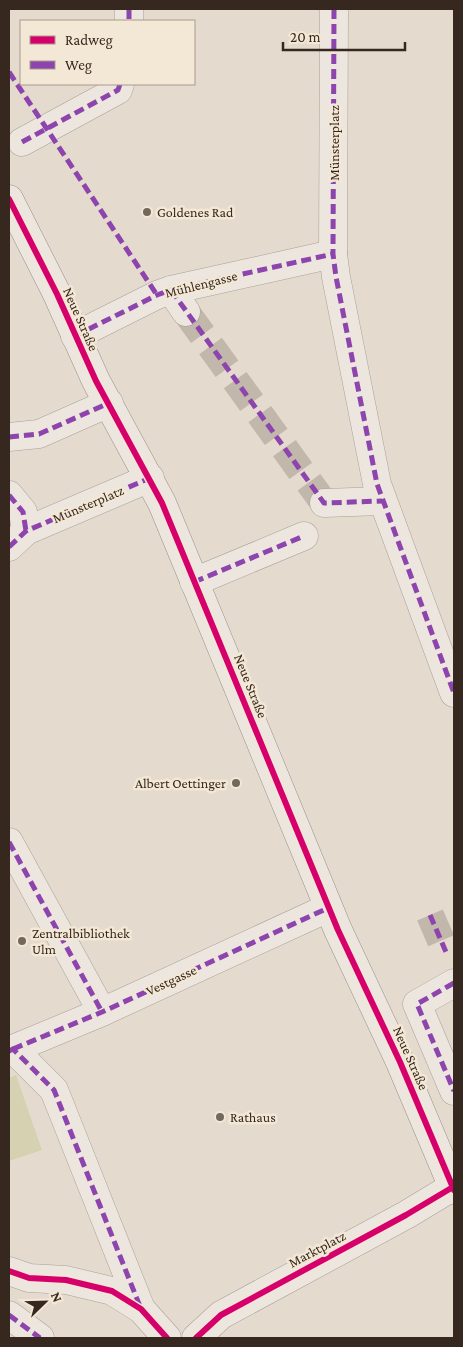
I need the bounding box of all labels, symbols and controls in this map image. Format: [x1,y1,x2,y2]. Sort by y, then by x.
legend [20,20,195,85]
scale bar [283,20,406,52]
text: 20 m [290,29,321,45]
text: Radweg [65,32,113,49]
text: Weg [65,57,92,74]
street label: Münsterplatz [326,105,342,181]
place label: Goldenes Rad [157,204,234,220]
marker: Goldenes Rad [141,206,153,218]
street label: Mühlengasse [163,267,239,301]
street label: Neue Straße [60,285,102,353]
street label: Münsterplatz [50,482,126,526]
street label: Neue Straße [231,652,271,720]
place label: Albert Oettinger [135,775,226,791]
marker: Albert Oettinger [230,777,242,789]
place label: Zentralbibliothek Ulm [32,925,130,957]
marker: Zentralbibliothek Ulm [16,935,28,947]
street label: Vestgasse [143,961,199,999]
street label: Neue Straße [390,1024,432,1092]
place label: Rathaus [230,1109,276,1125]
marker: Rathaus [214,1111,226,1123]
street label: Marktplatz [286,1227,348,1271]
north arrow [20,1277,70,1327]
text: N [48,1289,66,1305]

